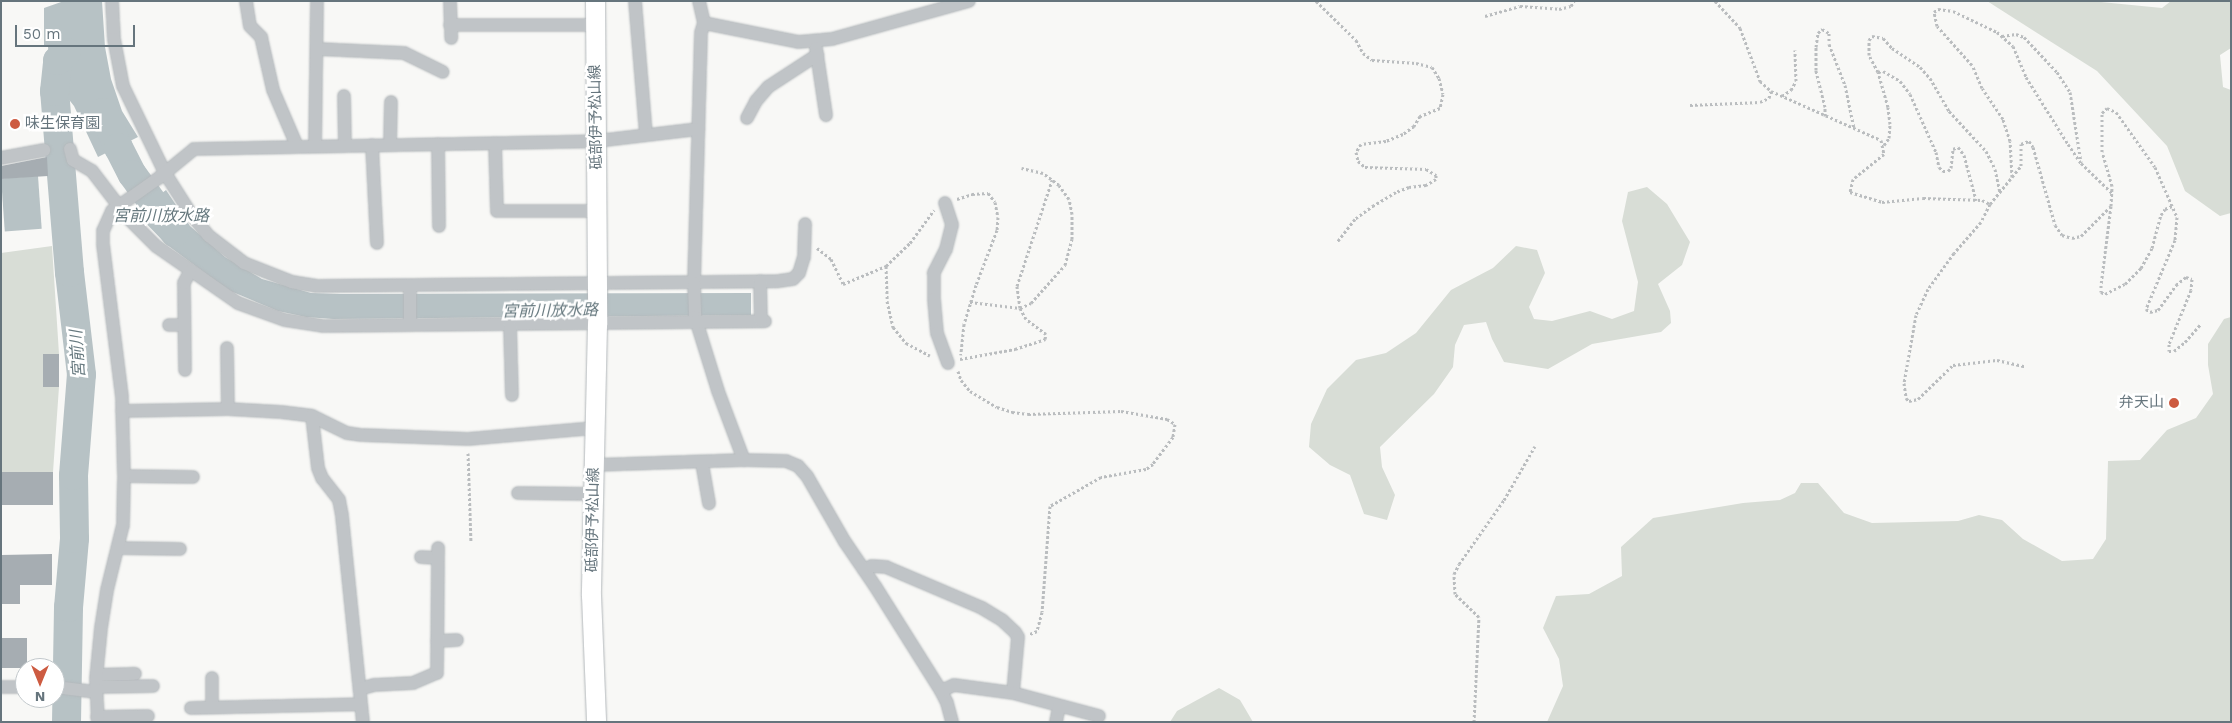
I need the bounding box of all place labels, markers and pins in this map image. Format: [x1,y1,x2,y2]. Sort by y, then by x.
place label: 味生保育園 [25,115,100,133]
marker: 味生保育園 [9,118,21,130]
place label: 弁天山 [2119,394,2164,412]
marker: 弁天山 [2168,397,2180,409]

